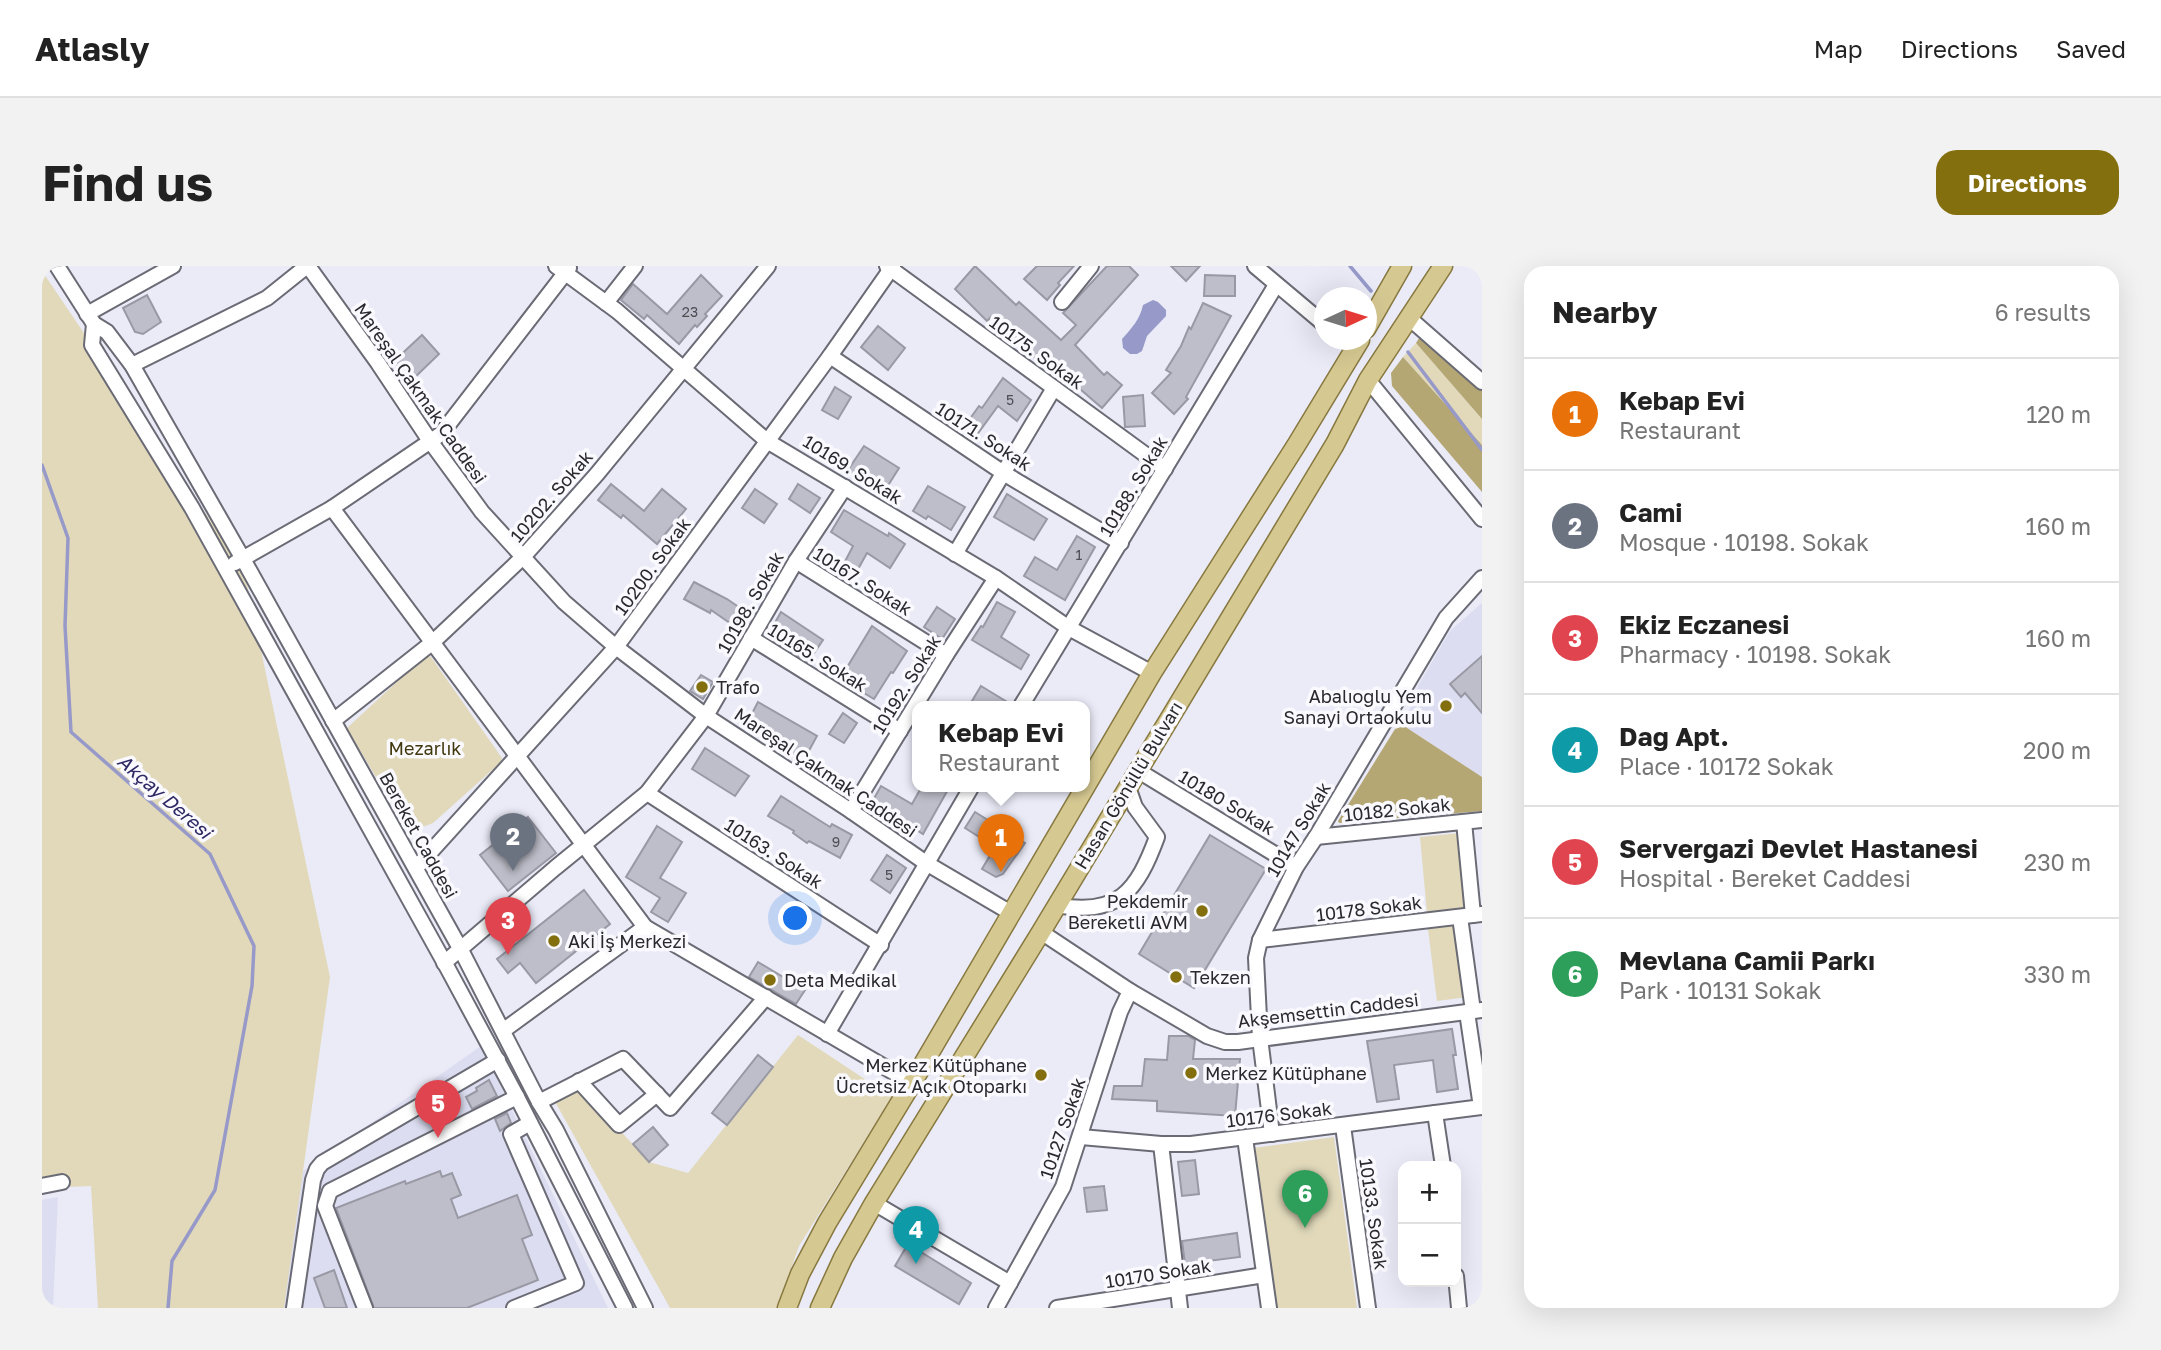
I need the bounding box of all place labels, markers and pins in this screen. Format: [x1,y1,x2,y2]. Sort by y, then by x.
place label: Trafo [716,676,760,698]
marker: Trafo [694,679,710,695]
place label: Abalıoğlu Yem Sanayi Ortaokulu [1283,685,1432,728]
marker: Abalıoğlu Yem Sanayi Ortaokulu [1438,698,1454,714]
pin: 2 [490,813,536,871]
pin: 1 [978,814,1024,872]
place label: Pekdemir Bereketli AVM [1068,890,1188,933]
pin: 3 [485,897,531,955]
marker: Pekdemir Bereketli AVM [1194,903,1210,919]
place label: Aki İş Merkezi [568,930,686,952]
marker: Aki İş Merkezi [546,933,562,949]
place label: Tekzen [1190,966,1251,988]
place label: Deta Medikal [784,969,897,991]
marker: Tekzen [1168,969,1184,985]
marker: Deta Medikal [762,972,778,988]
place label: Merkez Kütüphane Ücretsiz Açık Otoparkı [836,1054,1027,1097]
place label: Merkez Kütüphane [1205,1062,1367,1084]
marker: Merkez Kütüphane [1183,1065,1199,1081]
marker: Merkez Kütüphane Ücretsiz Açık Otoparkı [1033,1067,1049,1083]
pin: 5 [415,1080,461,1138]
pin: 6 [1282,1170,1328,1228]
pin: 4 [893,1206,939,1264]

